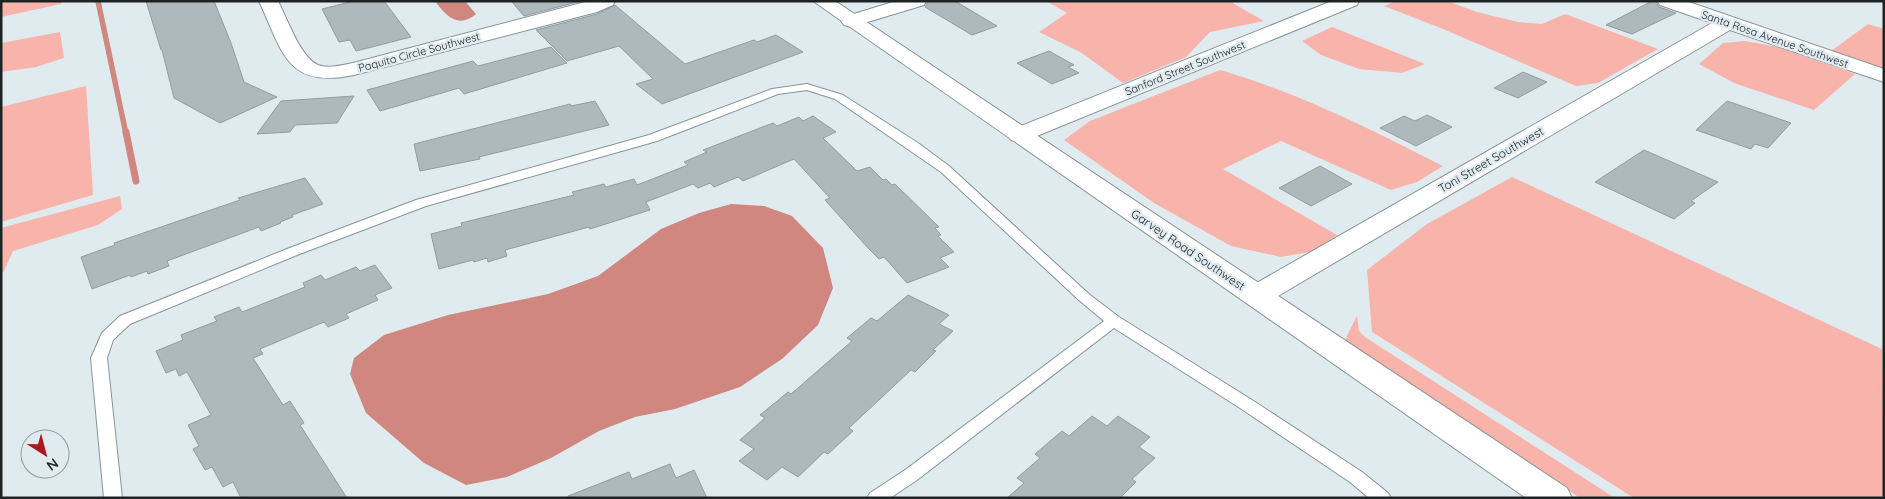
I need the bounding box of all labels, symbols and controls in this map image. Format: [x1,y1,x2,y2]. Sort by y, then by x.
street label: Santa Rosa Avenue Southwest [1700,7,1851,71]
street label: Paquita Circle Southwest [357,29,482,75]
street label: Sanford Street Southwest [1123,37,1247,99]
street label: Toni Street Southwest [1435,123,1546,196]
street label: Garvey Road Southwest [1128,206,1248,293]
north arrow [20,429,70,479]
text: N [43,454,62,475]

